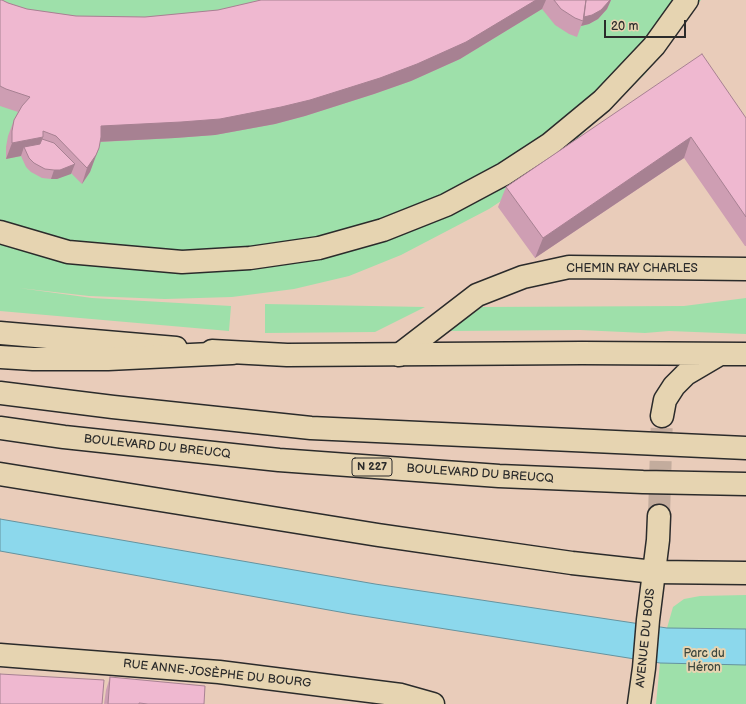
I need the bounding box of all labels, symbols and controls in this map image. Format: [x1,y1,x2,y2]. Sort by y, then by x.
scale bar [606,12,688,38]
text: 20 m [611,19,638,34]
street label: CHEMIN RAY CHARLES [566,262,698,276]
street label: BOULEVARD DU BREUCQ [83,432,231,462]
road number: N 227 [352,458,392,476]
street label: BOULEVARD DU BREUCQ [406,462,554,486]
street label: AVENUE DU BOIS [634,588,658,688]
park label: Parc du Héron [683,647,725,675]
street label: RUE ANNE-JOSÈPHE DU BOURG [122,657,312,691]

